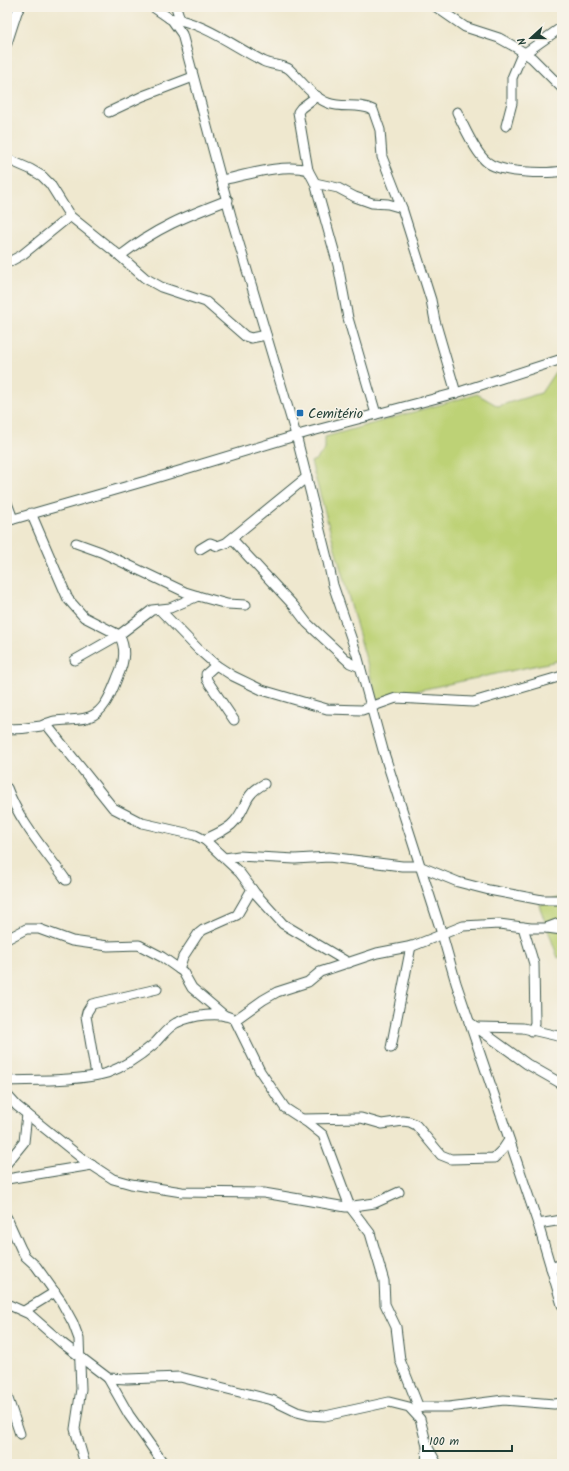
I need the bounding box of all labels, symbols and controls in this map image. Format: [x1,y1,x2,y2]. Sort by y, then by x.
north arrow [511,18,551,58]
text: N [513,35,532,48]
place label: Cemitério [308,403,363,425]
marker: Cemitério [295,408,305,418]
scale bar [423,1427,512,1453]
text: 100 m [429,1432,460,1451]

